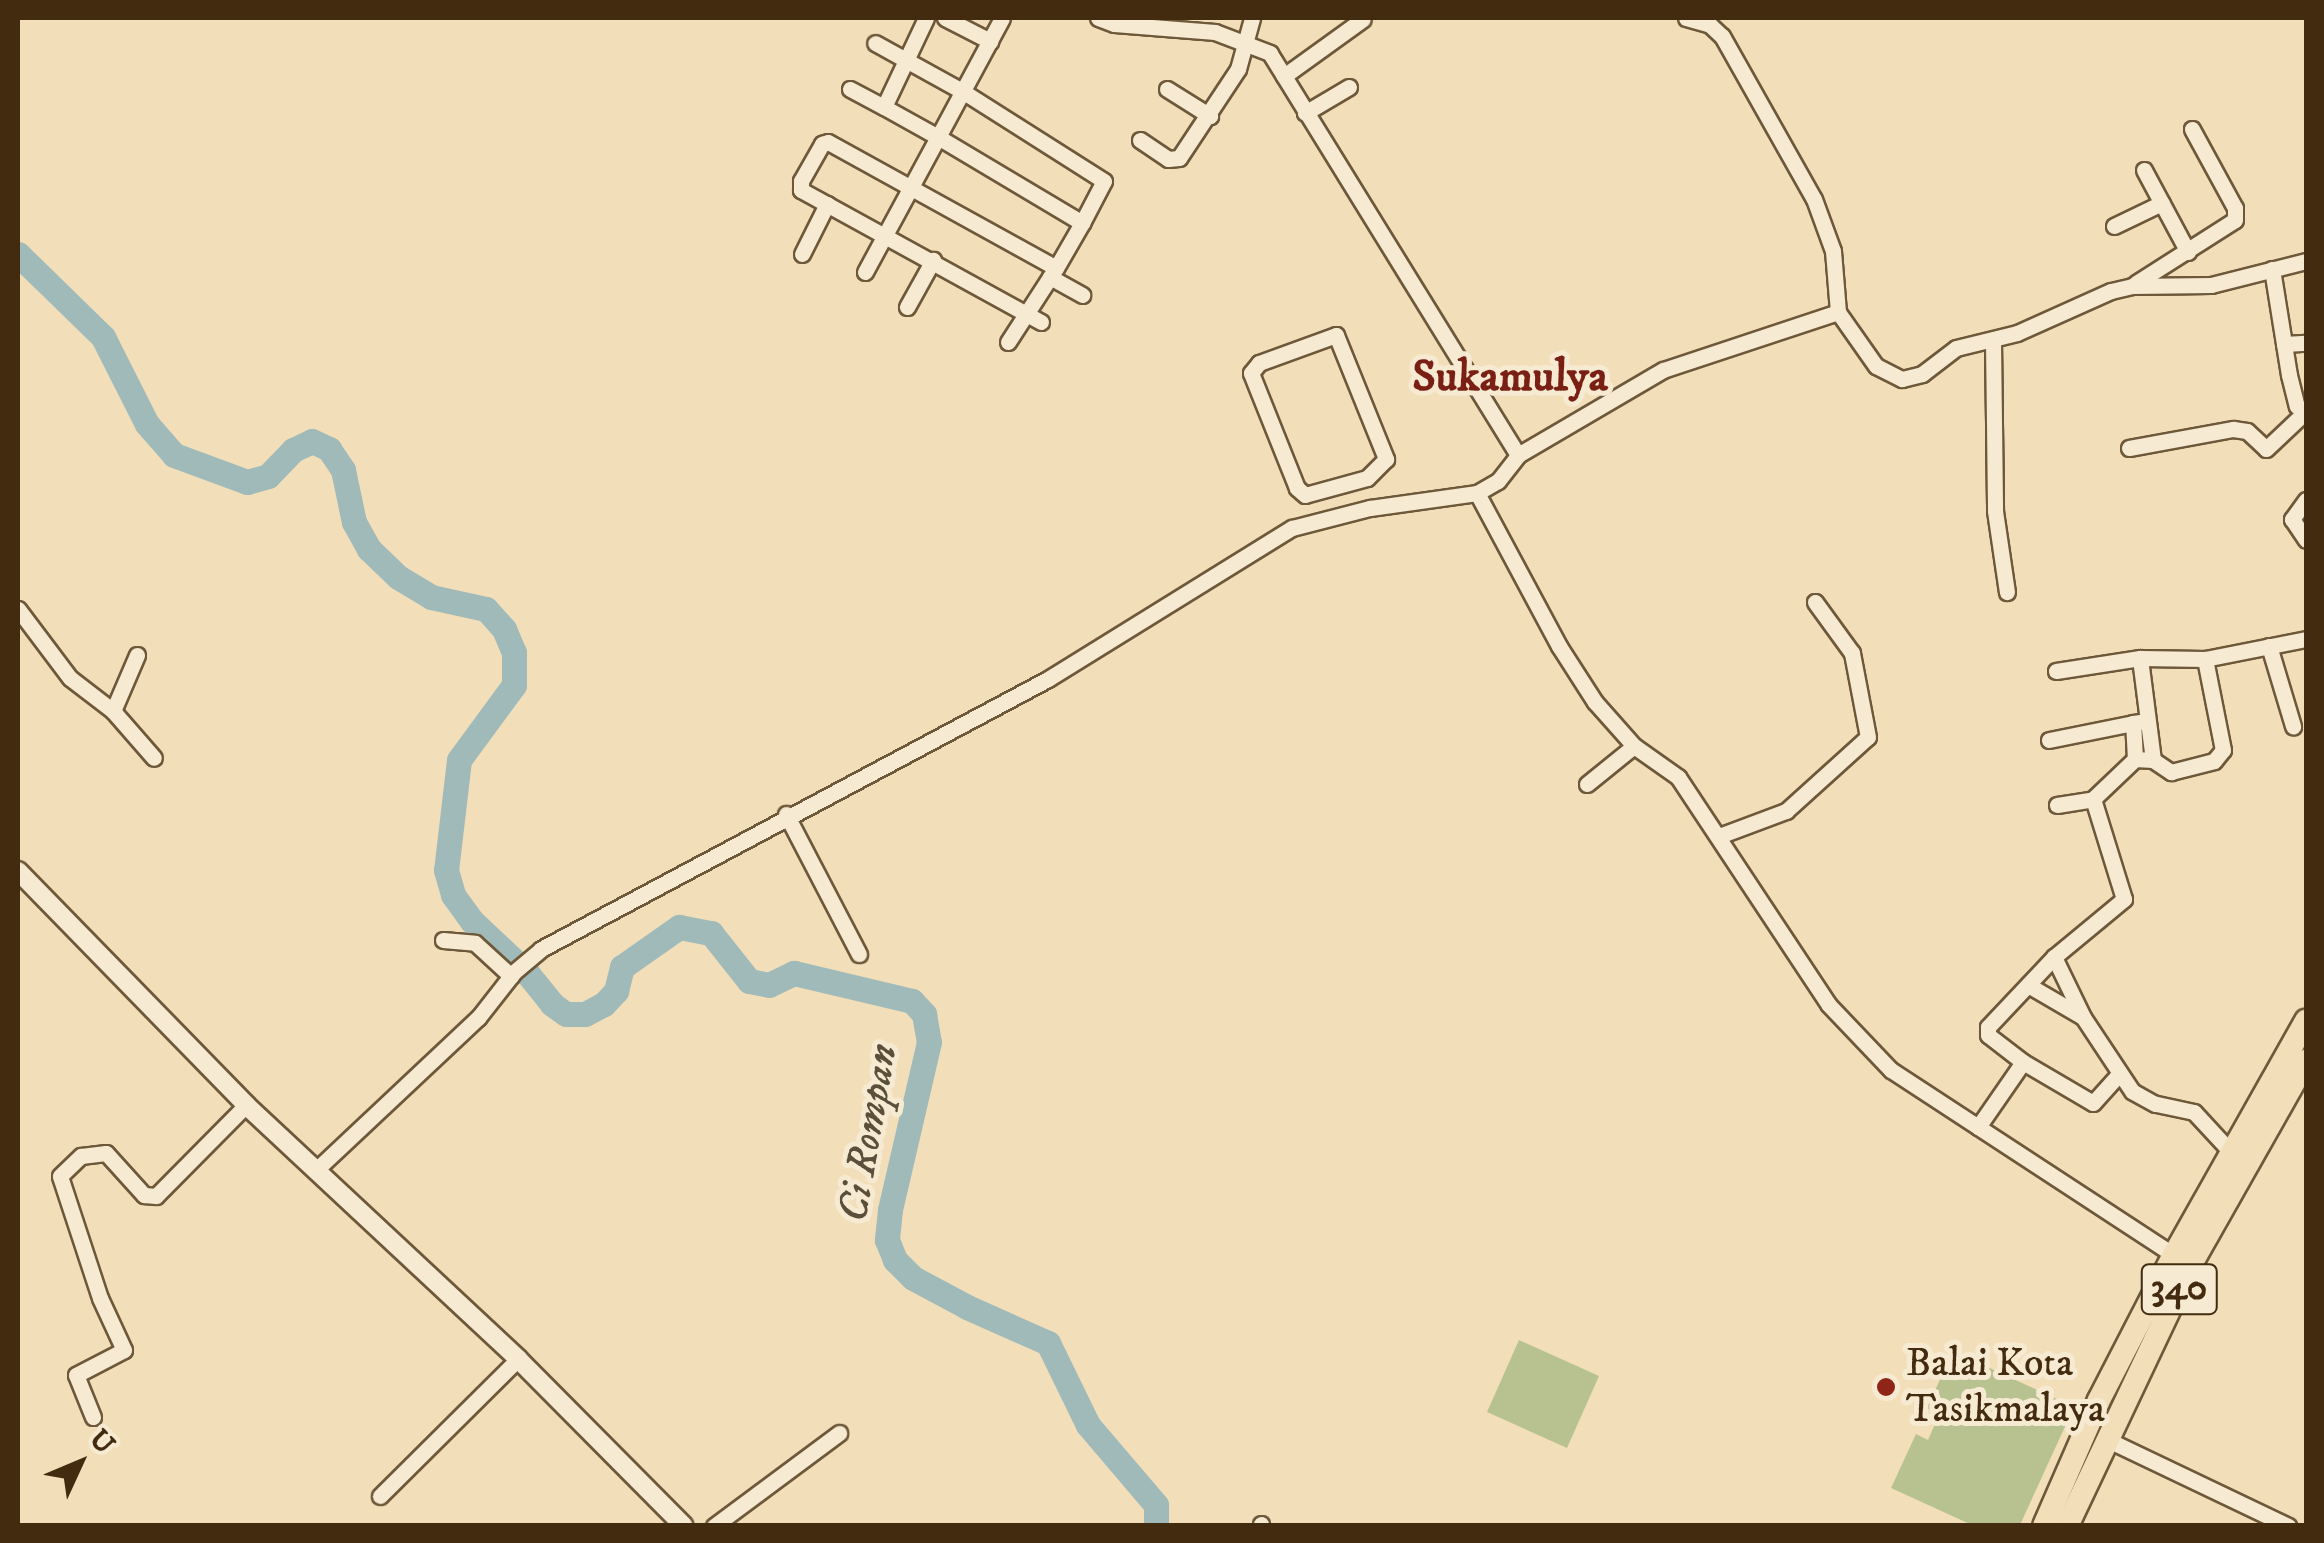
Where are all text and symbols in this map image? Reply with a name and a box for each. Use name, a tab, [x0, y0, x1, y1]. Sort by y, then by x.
district label: Sukamulya	[1412, 351, 1608, 405]
water label: Ci Rompan	[829, 1040, 909, 1226]
road number: 340	[2139, 1256, 2219, 1322]
place label: Balai Kota Tasikmalaya	[1906, 1340, 2105, 1434]
marker: Balai Kota Tasikmalaya	[1875, 1376, 1897, 1398]
north arrow	[30, 1413, 130, 1513]
text: U	[82, 1422, 122, 1462]

